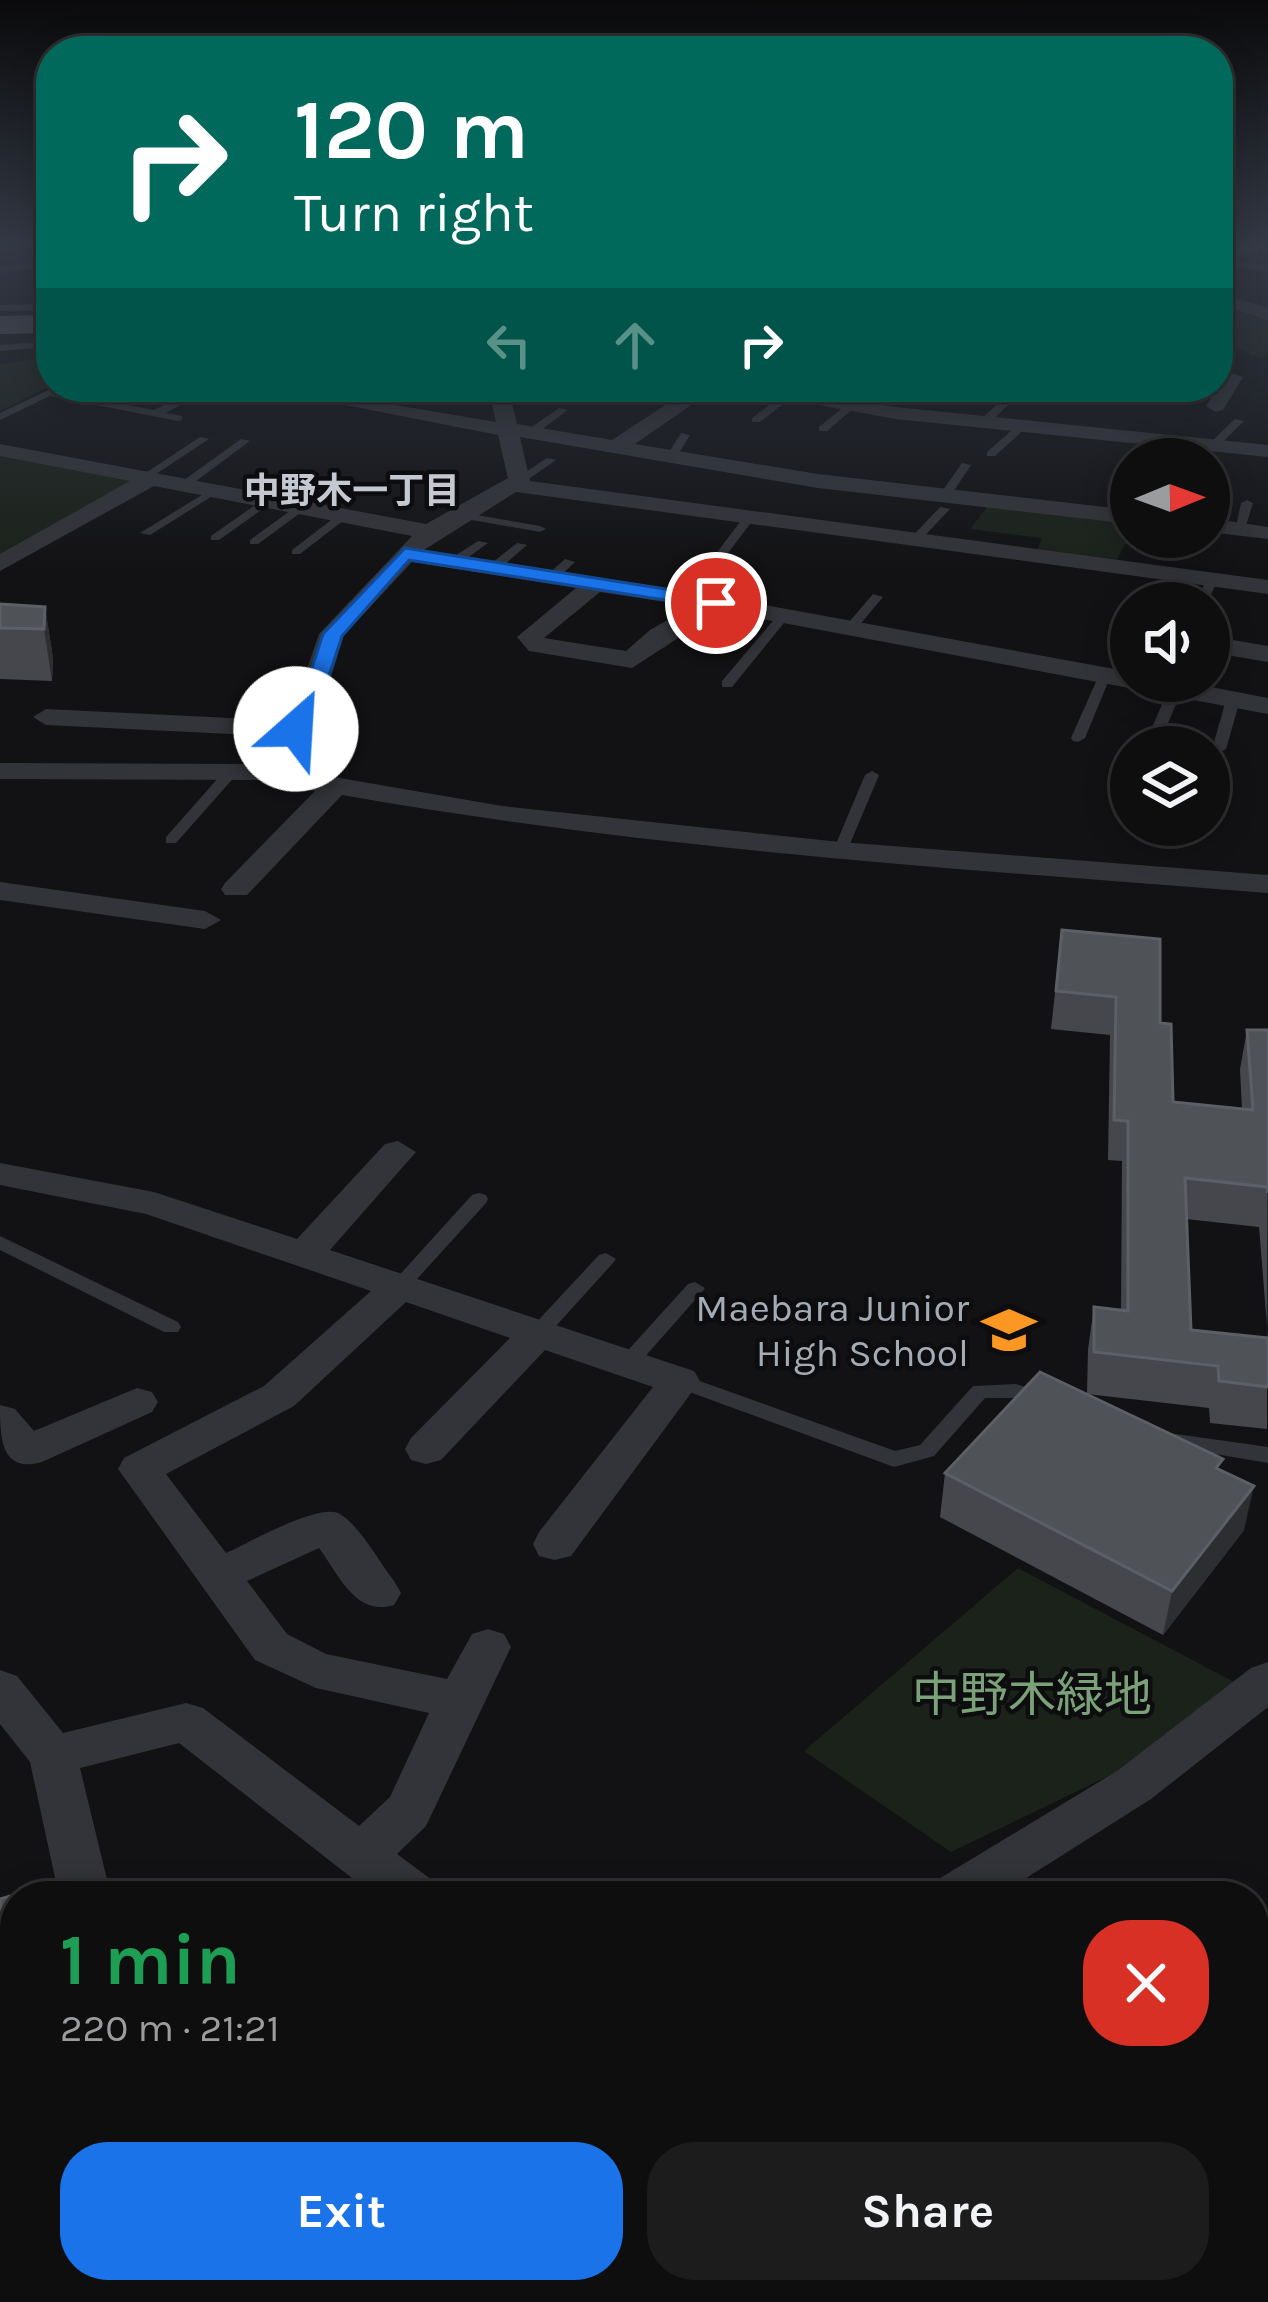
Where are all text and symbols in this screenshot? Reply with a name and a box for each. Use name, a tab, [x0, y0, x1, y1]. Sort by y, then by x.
text: 120 m	[294, 81, 529, 179]
icon: right	[96, 84, 252, 240]
text: Turn right	[294, 181, 534, 245]
icon: left	[476, 312, 542, 378]
icon: ahead	[602, 312, 668, 378]
icon: right	[728, 312, 794, 378]
north arrow	[1110, 438, 1230, 558]
map controls	[1110, 438, 1230, 846]
district label: 中野木一丁目	[244, 470, 460, 512]
pin	[665, 552, 767, 654]
icon: arrive	[683, 570, 749, 636]
button: sound	[1110, 582, 1230, 702]
position arrow	[233, 666, 359, 792]
button: layers	[1110, 726, 1230, 846]
place label: Maebara Junior High School	[695, 1285, 970, 1376]
school or university icon: Maebara Junior High School	[980, 1301, 1038, 1359]
park label: 中野木緑地	[912, 1667, 1152, 1723]
text: 1 min	[60, 1918, 241, 2002]
button: close	[1083, 1920, 1209, 2046]
text: 220 m · 21:21	[60, 2005, 280, 2051]
button: Exit	[60, 2142, 623, 2280]
button: Share	[647, 2142, 1209, 2280]

